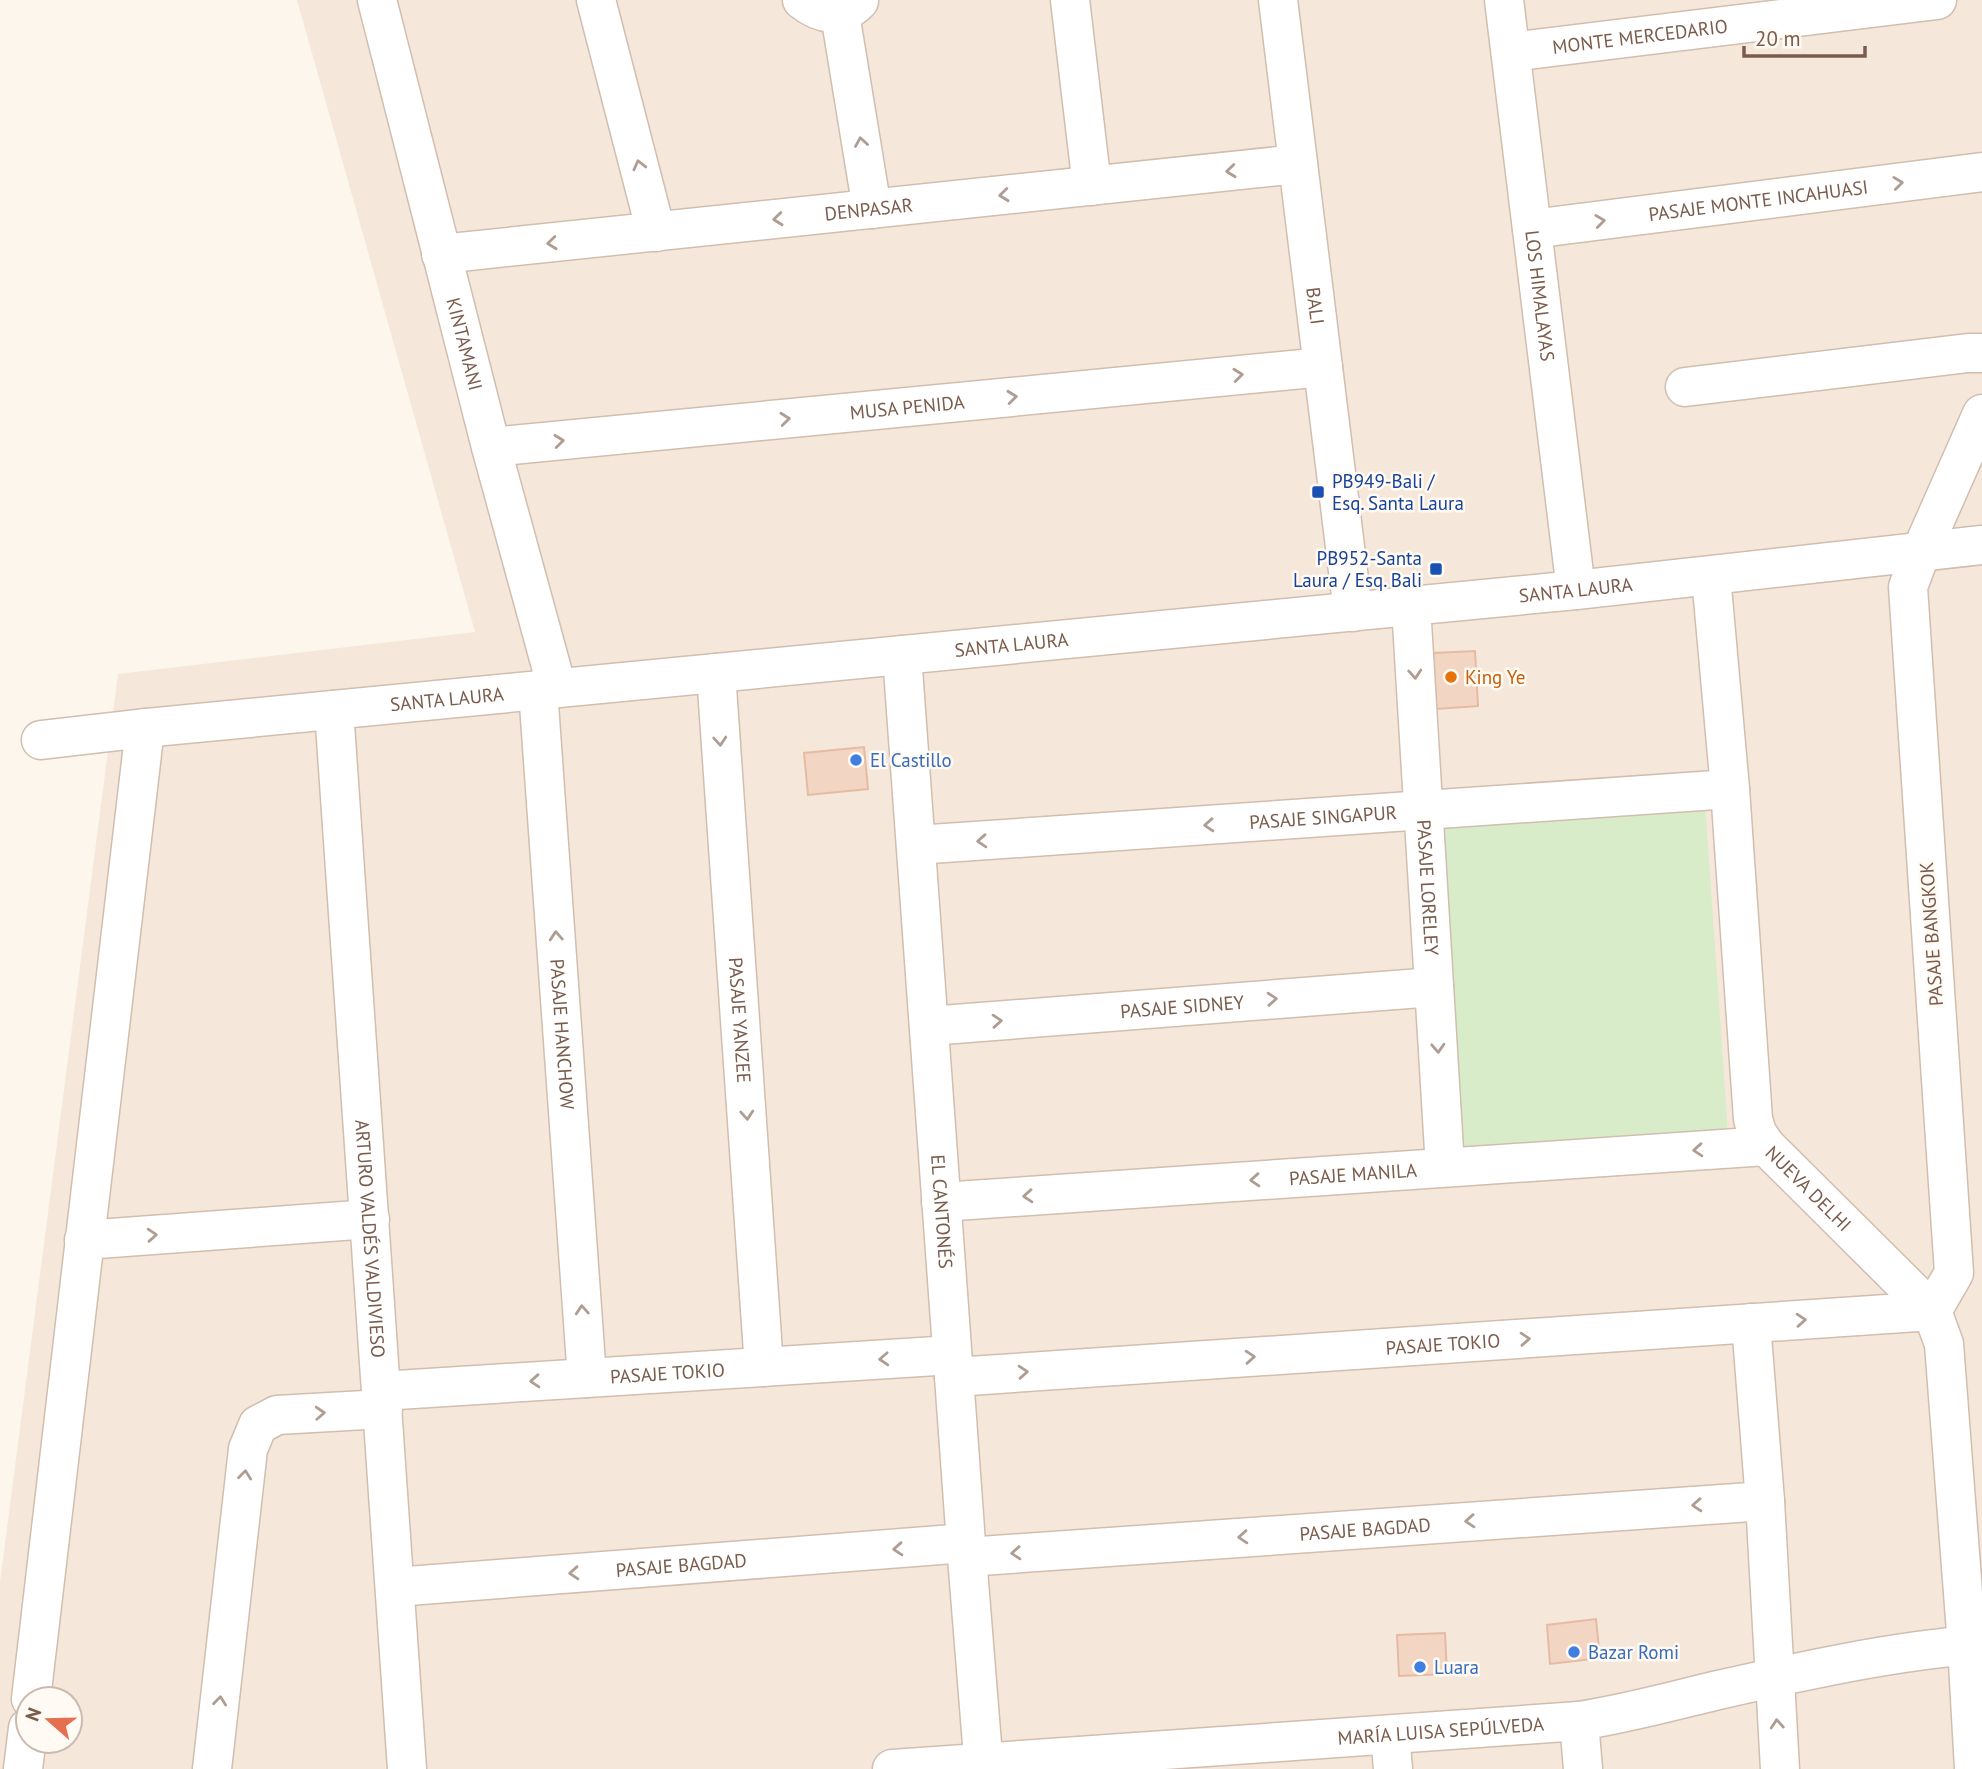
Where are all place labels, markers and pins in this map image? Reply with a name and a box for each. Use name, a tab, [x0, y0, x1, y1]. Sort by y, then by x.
place label: PB949-Bali / Esq. Santa Laura	[1332, 469, 1464, 515]
marker: PB949-Bali / Esq. Santa Laura	[1310, 484, 1326, 500]
place label: PB952-Santa Laura / Esq. Bali	[1293, 546, 1422, 592]
marker: PB952-Santa Laura / Esq. Bali	[1428, 561, 1444, 577]
place label: King Ye	[1465, 665, 1525, 689]
marker: King Ye	[1443, 669, 1459, 685]
place label: El Castillo	[870, 748, 952, 772]
marker: El Castillo	[848, 752, 864, 768]
place label: Bazar Romi	[1588, 1640, 1679, 1664]
marker: Bazar Romi	[1566, 1644, 1582, 1660]
place label: Luara	[1434, 1655, 1479, 1679]
marker: Luara	[1412, 1659, 1428, 1675]

